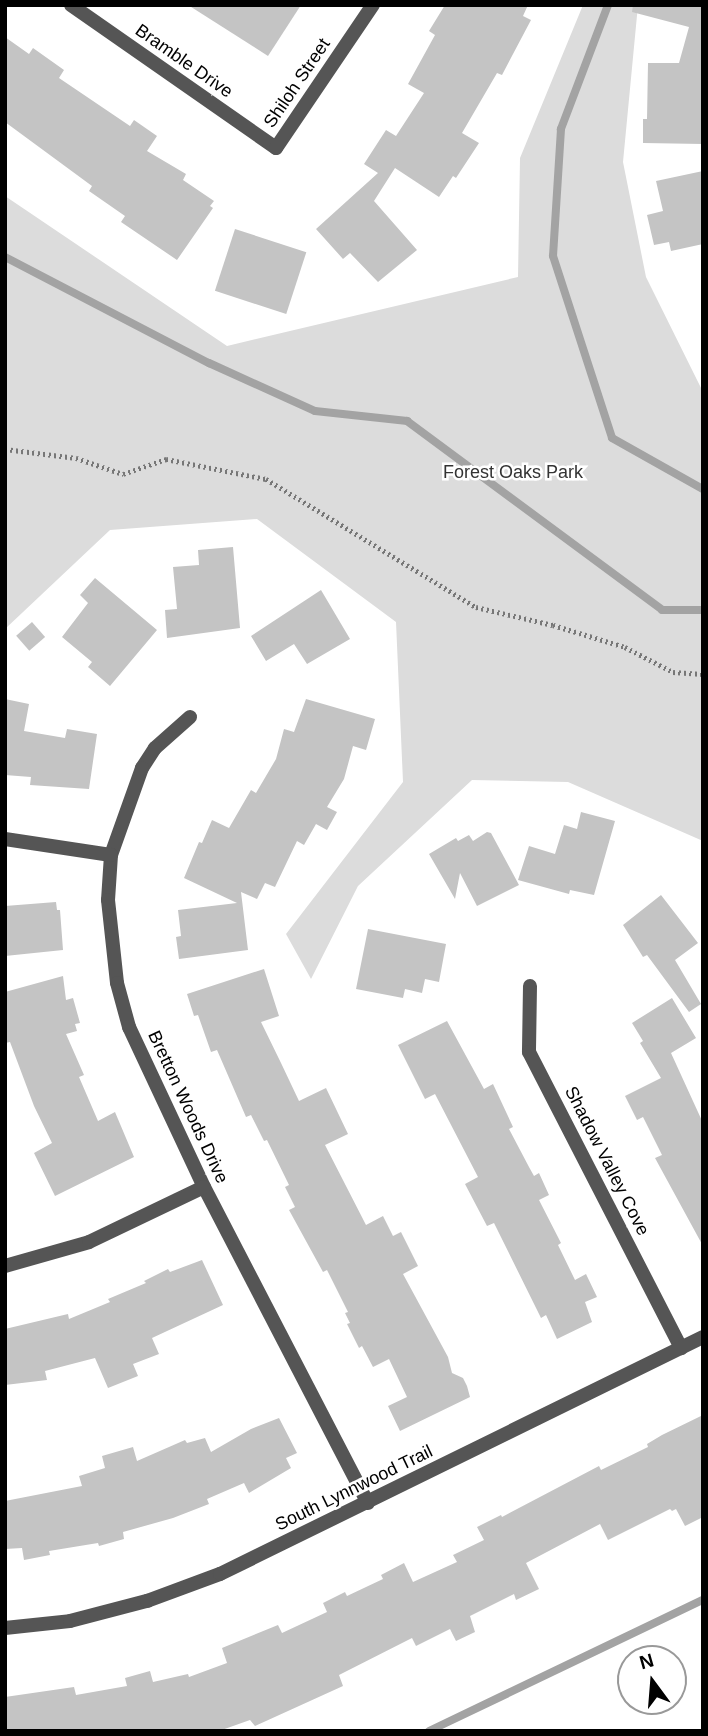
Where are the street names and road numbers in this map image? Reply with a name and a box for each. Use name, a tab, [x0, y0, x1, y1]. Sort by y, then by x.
street label: Bramble Drive	[131, 19, 237, 103]
street label: Shiloh Street	[259, 34, 335, 132]
street label: Bretton Woods Drive	[143, 1027, 233, 1187]
street label: Shadow Valley Cove	[560, 1083, 654, 1239]
street label: South Lynnwood Trail	[272, 1440, 436, 1536]

